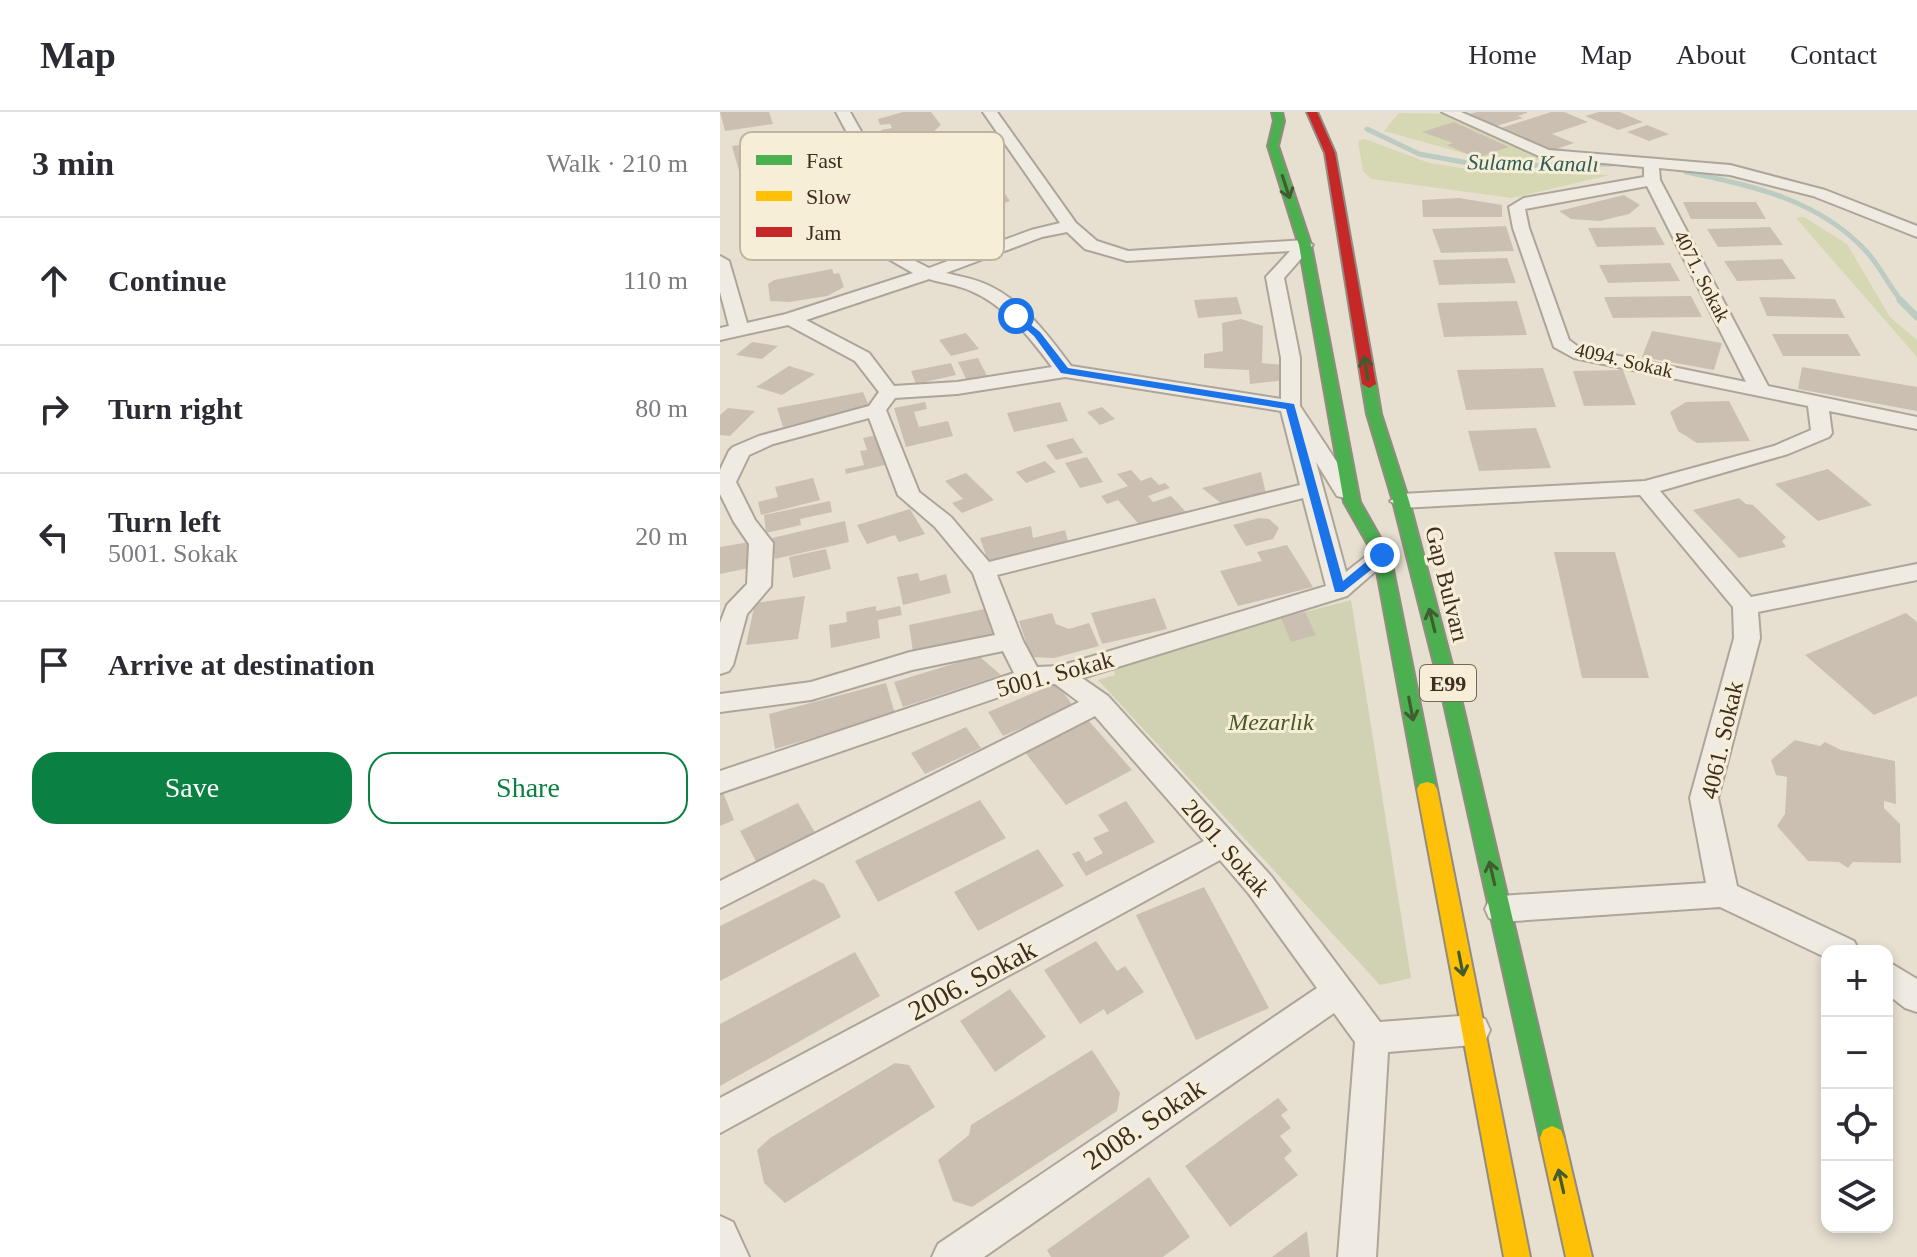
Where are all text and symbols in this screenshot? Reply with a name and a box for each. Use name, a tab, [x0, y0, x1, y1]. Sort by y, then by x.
text: Map	[40, 34, 116, 76]
text: Home	[1468, 39, 1537, 70]
text: Map	[1581, 39, 1632, 70]
text: About	[1676, 39, 1746, 70]
text: Contact	[1790, 39, 1877, 70]
legend	[740, 132, 1004, 260]
text: 3 min	[32, 145, 114, 182]
text: Fast	[806, 148, 843, 173]
text: Walk · 210 m	[546, 149, 688, 178]
water label: Sulama Kanalı	[1467, 149, 1599, 177]
one-way arrow	[1280, 174, 1295, 199]
text: Slow	[806, 184, 851, 209]
text: Jam	[806, 220, 841, 245]
street label: 4071. Sokak	[1669, 226, 1735, 326]
icon: ahead	[32, 259, 76, 303]
text: Continue	[108, 264, 226, 297]
text: 110 m	[623, 266, 688, 295]
route start	[998, 298, 1034, 334]
street label: 4094. Sokak	[1573, 338, 1675, 382]
one-way arrow	[1358, 356, 1373, 382]
icon: right	[32, 387, 76, 431]
text: Turn right	[108, 392, 243, 425]
text: 80 m	[635, 394, 688, 423]
text: Turn left	[108, 505, 221, 538]
icon: left	[32, 515, 76, 559]
text: 20 m	[635, 522, 688, 551]
street label: Gap Bulvarı	[1420, 524, 1474, 645]
route end	[1364, 537, 1400, 573]
text: 5001. Sokak	[108, 539, 238, 568]
one-way arrow	[1423, 607, 1438, 633]
icon: arrive	[32, 643, 76, 687]
street label: 5001. Sokak	[994, 646, 1116, 702]
text: Arrive at destination	[108, 648, 375, 681]
road number: E99	[1420, 665, 1476, 701]
street label: 4061. Sokak	[1696, 679, 1748, 801]
one-way arrow	[1405, 696, 1420, 721]
park label: Mezarlık	[1227, 709, 1314, 735]
button: Save	[32, 752, 352, 824]
button: Share	[368, 752, 688, 824]
street label: 2001. Sokak	[1177, 794, 1275, 902]
one-way arrow	[1483, 860, 1498, 886]
street label: 2006. Sokak	[903, 933, 1041, 1027]
map controls	[1821, 945, 1893, 1233]
button: +	[1821, 945, 1893, 1017]
one-way arrow	[1454, 951, 1469, 977]
button: −	[1821, 1017, 1893, 1089]
street label: 2008. Sokak	[1077, 1072, 1211, 1176]
button: locate	[1821, 1089, 1893, 1161]
button: layers	[1821, 1161, 1893, 1233]
one-way arrow	[1553, 1169, 1568, 1194]

